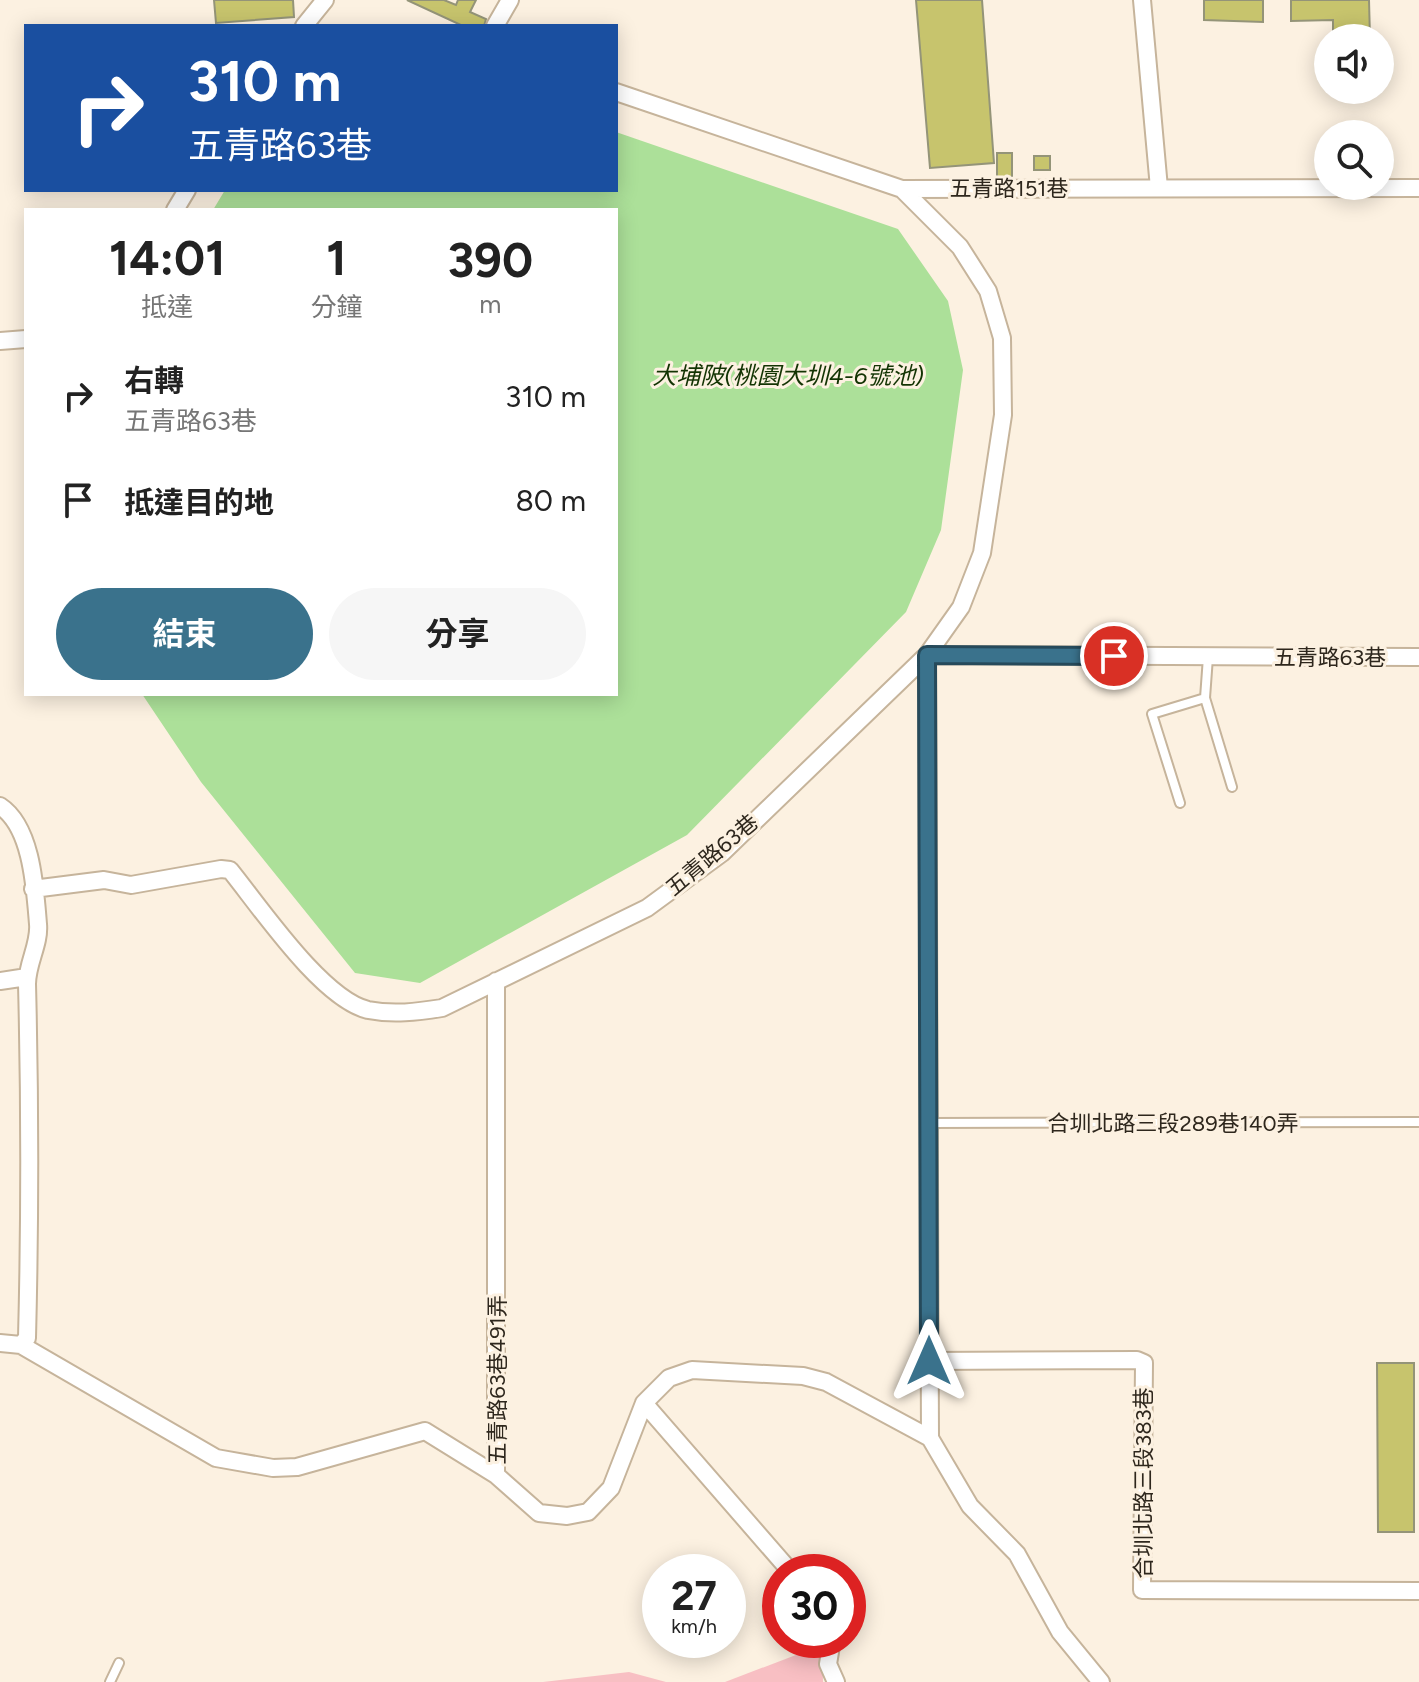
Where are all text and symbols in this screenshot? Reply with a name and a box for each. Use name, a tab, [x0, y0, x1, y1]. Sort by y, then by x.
map controls	[1314, 24, 1394, 200]
button: sound	[1314, 24, 1394, 104]
text: 310 m	[188, 48, 341, 115]
icon: right	[56, 56, 160, 160]
button: search	[1314, 120, 1394, 200]
text: 五青路63巷	[188, 124, 372, 167]
street label: 五青路151巷	[950, 175, 1068, 202]
text: 14:01	[109, 229, 225, 287]
text: 1	[326, 229, 347, 287]
text: 390	[447, 231, 533, 289]
text: m	[479, 288, 501, 320]
text: 抵達	[141, 291, 193, 323]
text: 分鐘	[310, 291, 362, 323]
water label: 大埔陂(桃園大圳4-6號池)	[652, 361, 924, 390]
text: 右轉	[124, 362, 184, 399]
icon: right	[56, 374, 100, 418]
text: 310 m	[505, 378, 586, 415]
text: 五青路63巷	[124, 405, 257, 437]
icon: arrive	[56, 478, 100, 522]
text: 80 m	[515, 482, 586, 519]
text: 抵達目的地	[124, 484, 274, 521]
button: 結束	[56, 588, 313, 680]
button: 分享	[329, 588, 586, 680]
pin	[1080, 622, 1148, 690]
icon: arrive	[1092, 634, 1136, 678]
street label: 五青路63巷	[1274, 644, 1386, 671]
street label: 五青路63巷	[660, 809, 764, 901]
street label: 合圳北路三段289巷140弄	[1047, 1110, 1299, 1137]
street label: 五青路63巷491弄	[484, 1295, 511, 1465]
position arrow	[887, 1319, 971, 1403]
street label: 合圳北路三段383巷	[1130, 1387, 1157, 1579]
speed limit sign: 30	[762, 1554, 866, 1658]
text: 27	[671, 1572, 717, 1620]
text: km/h	[671, 1614, 717, 1638]

